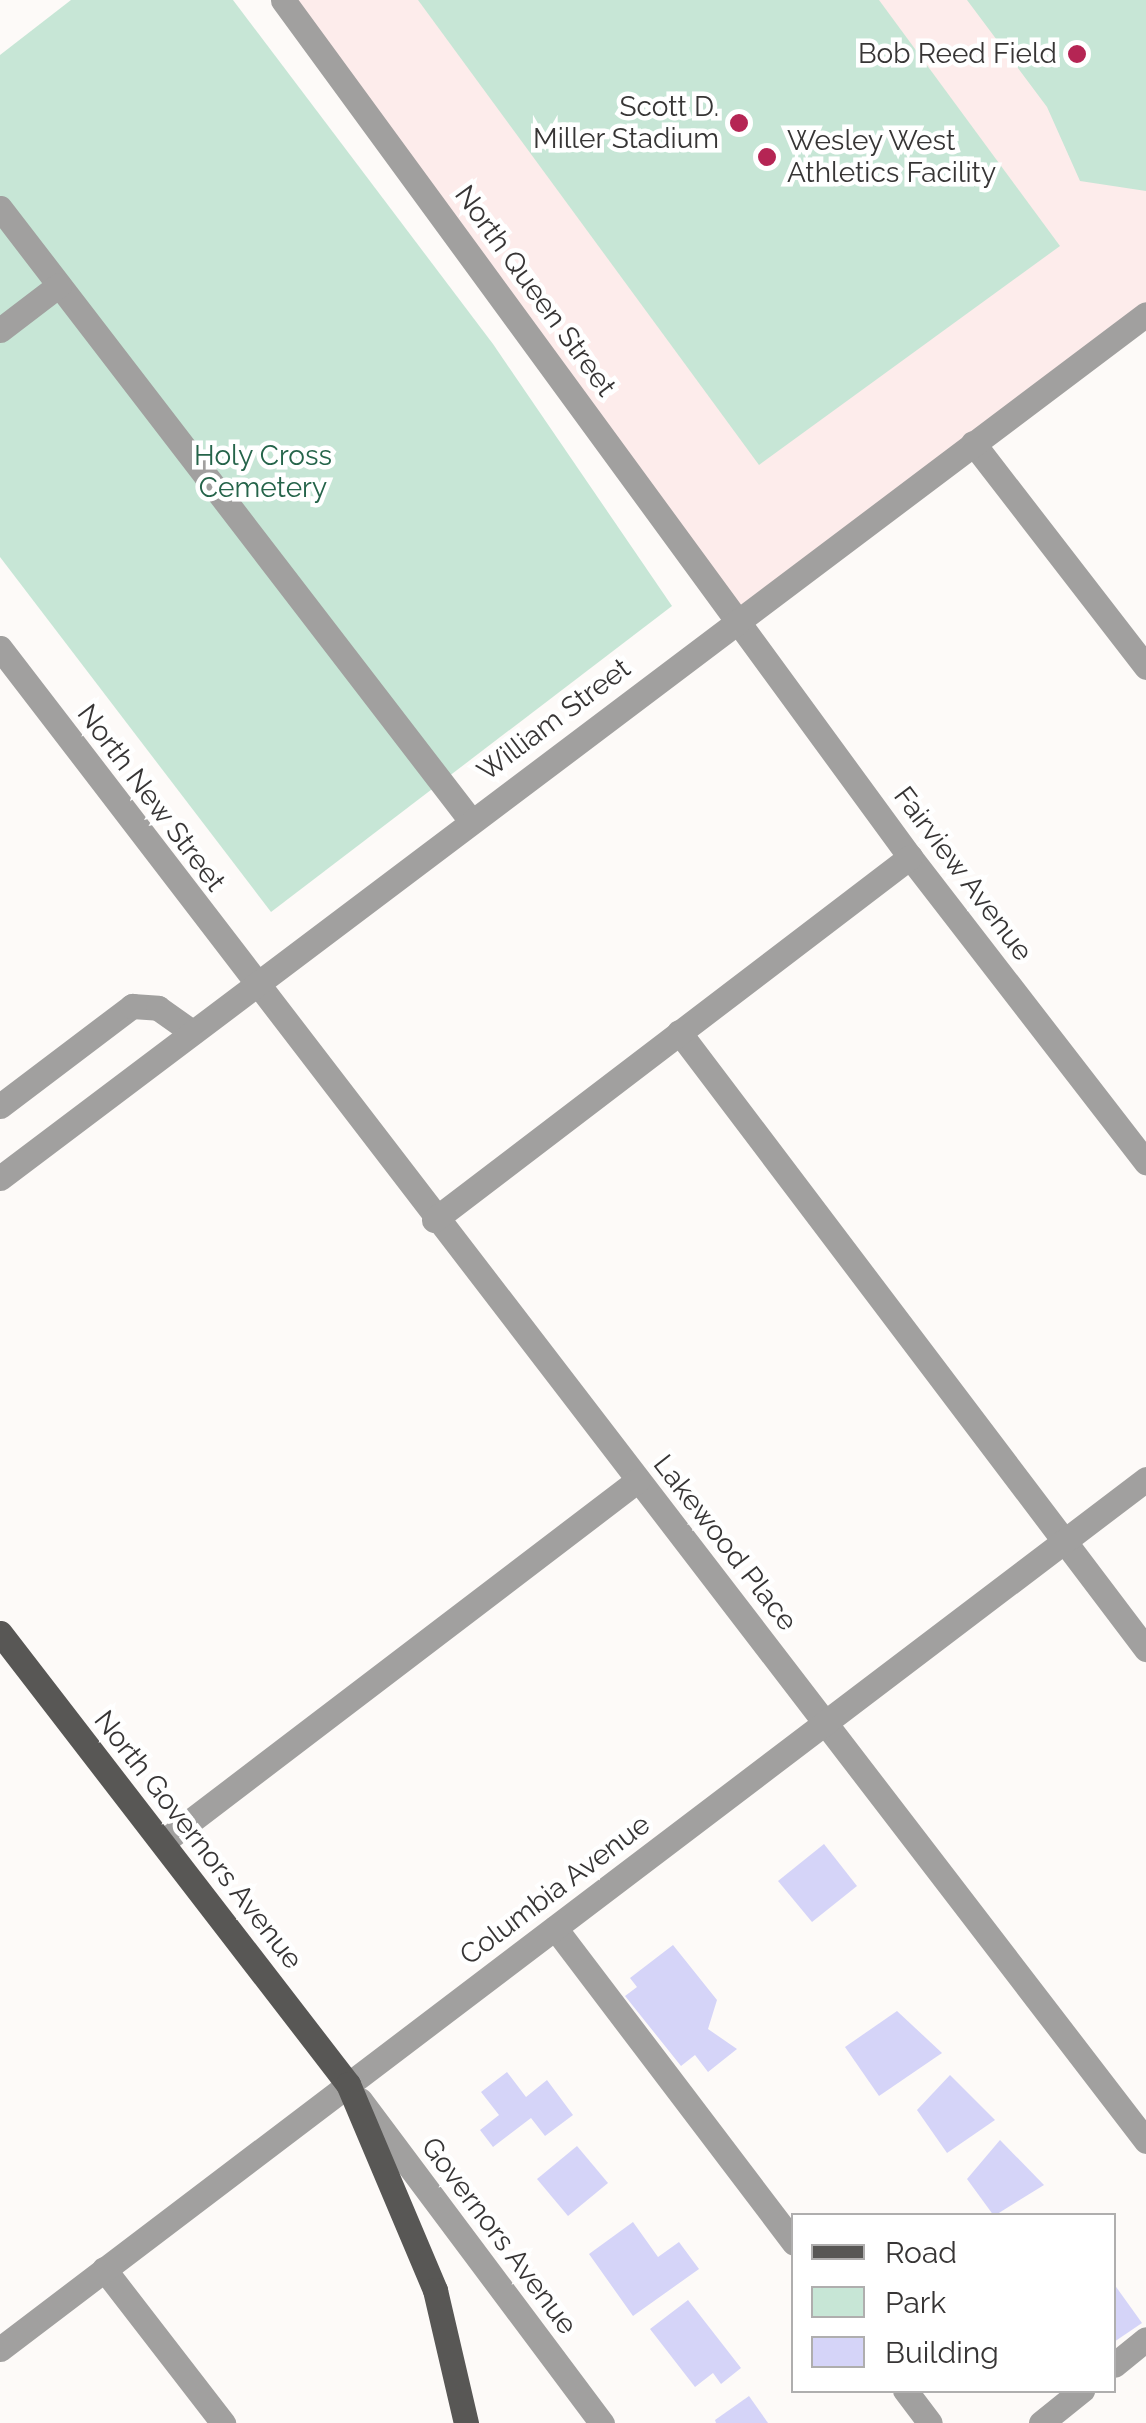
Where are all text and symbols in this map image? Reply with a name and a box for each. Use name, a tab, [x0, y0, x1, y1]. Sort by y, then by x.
place label: Bob Reed Field	[858, 37, 1057, 71]
marker: Bob Reed Field	[1066, 43, 1088, 65]
place label: Scott D. Miller Stadium	[532, 90, 719, 156]
marker: Scott D. Miller Stadium	[728, 112, 750, 134]
place label: Wesley West Athletics Facility	[787, 124, 996, 190]
marker: Wesley West Athletics Facility	[756, 146, 778, 168]
street label: North Queen Street	[447, 179, 623, 403]
park label: Holy Cross Cemetery	[194, 439, 332, 505]
street label: William Street	[471, 652, 637, 788]
street label: North New Street	[70, 698, 232, 898]
street label: Fairview Avenue	[886, 780, 1040, 968]
street label: Lakewood Place	[646, 1448, 804, 1638]
street label: North Governors Avenue	[86, 1704, 310, 1976]
street label: Columbia Avenue	[453, 1807, 657, 1973]
street label: Governors Avenue	[414, 2131, 584, 2341]
legend	[791, 2213, 1116, 2393]
text: Road	[885, 2235, 957, 2270]
text: Park	[885, 2285, 946, 2320]
text: Building	[885, 2335, 999, 2370]

